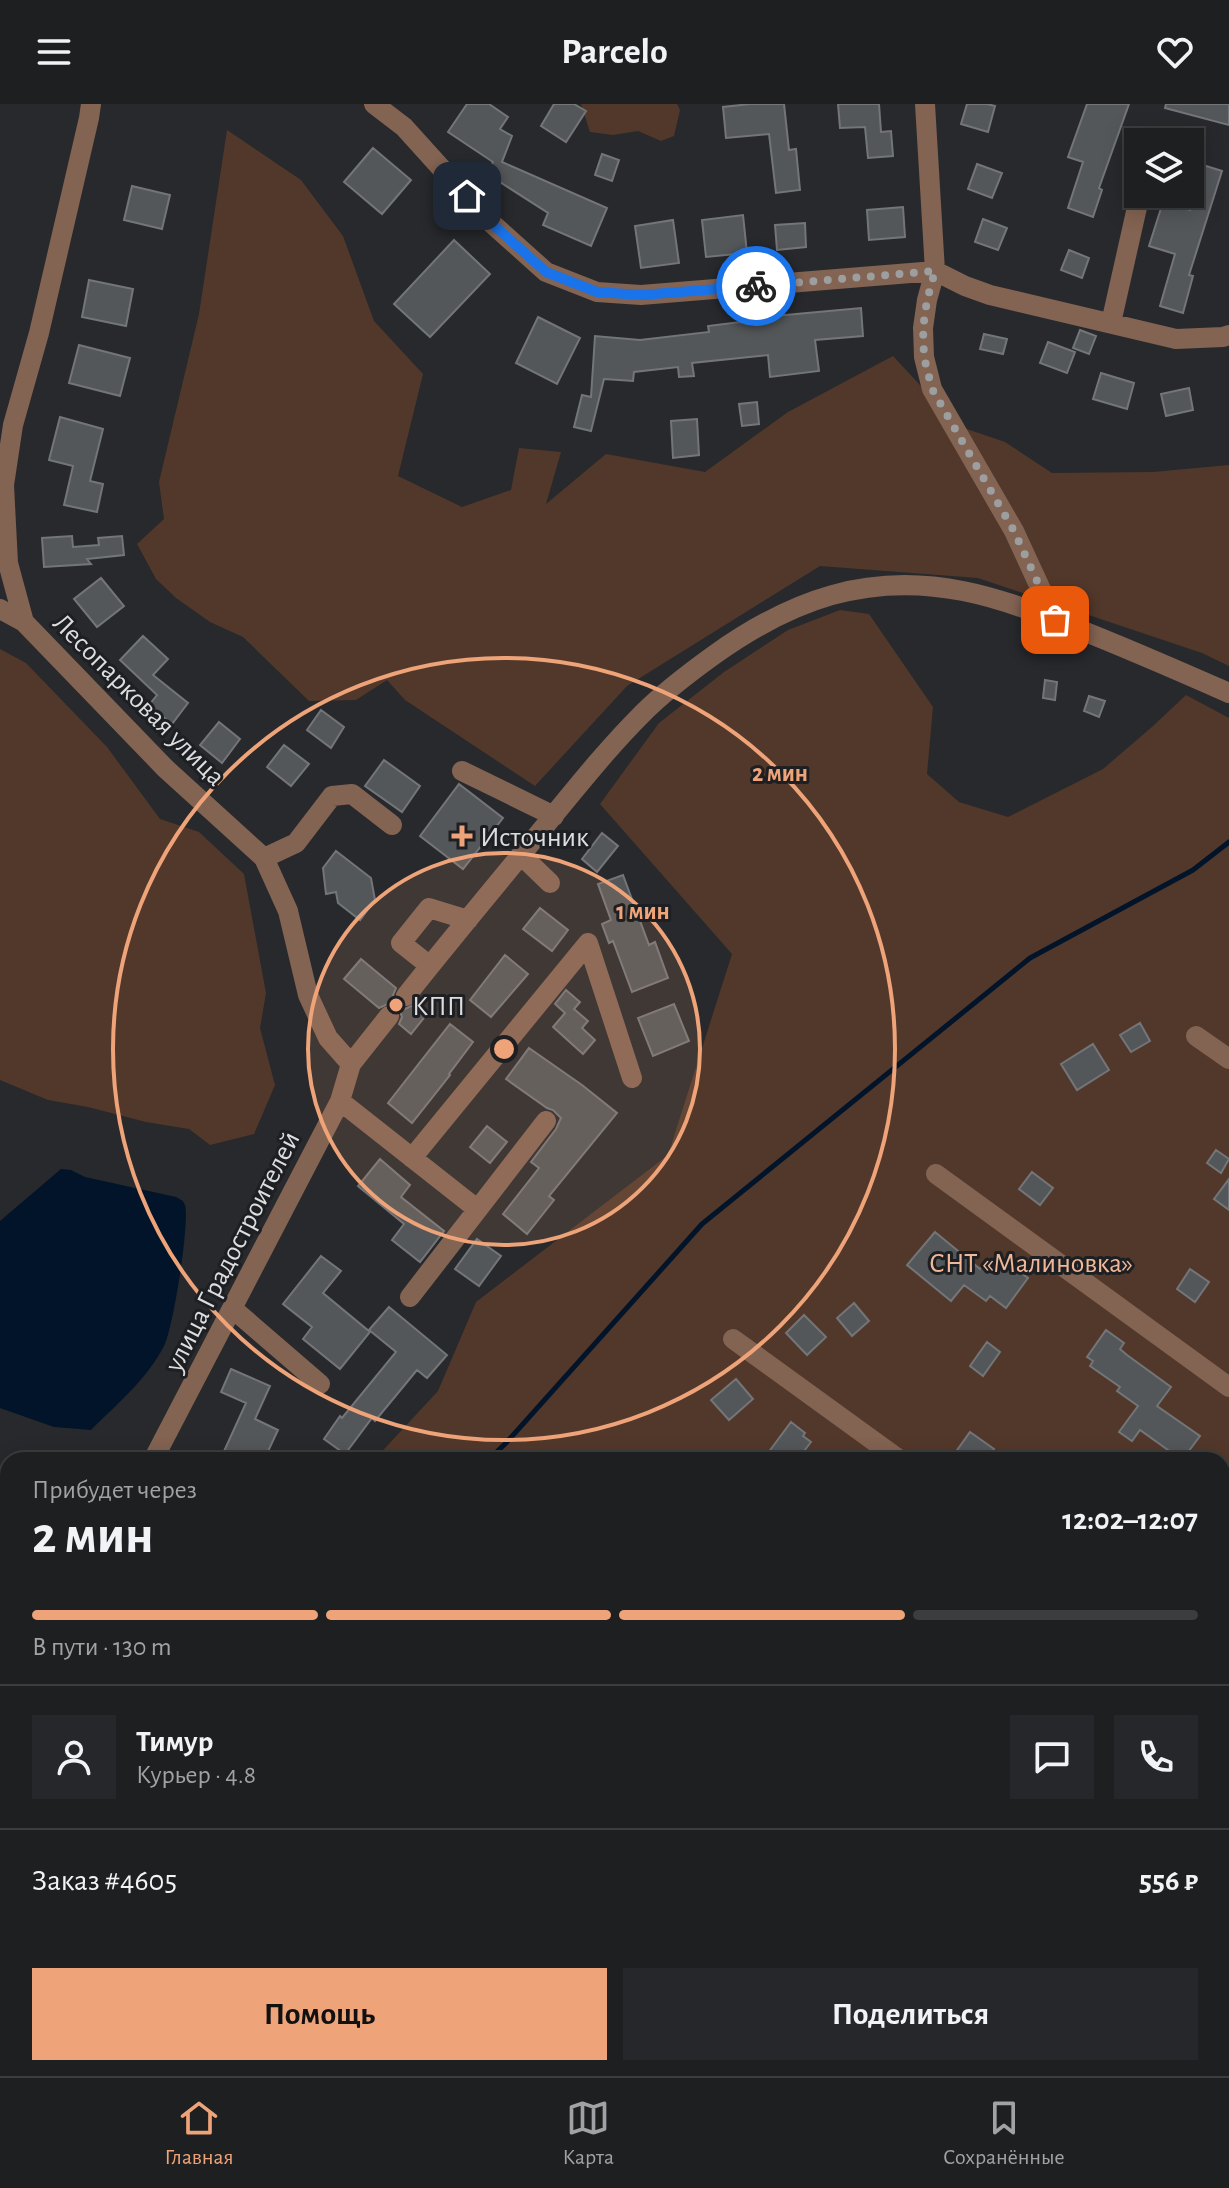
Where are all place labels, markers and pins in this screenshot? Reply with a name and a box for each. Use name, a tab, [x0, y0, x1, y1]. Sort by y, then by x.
pin	[433, 162, 501, 230]
pin	[1021, 586, 1089, 654]
place label: Источник	[480, 824, 589, 852]
marker: Источник	[451, 825, 473, 847]
place label: КПП	[412, 993, 465, 1021]
marker: КПП	[387, 996, 405, 1014]
centre of rings	[490, 1035, 518, 1063]

